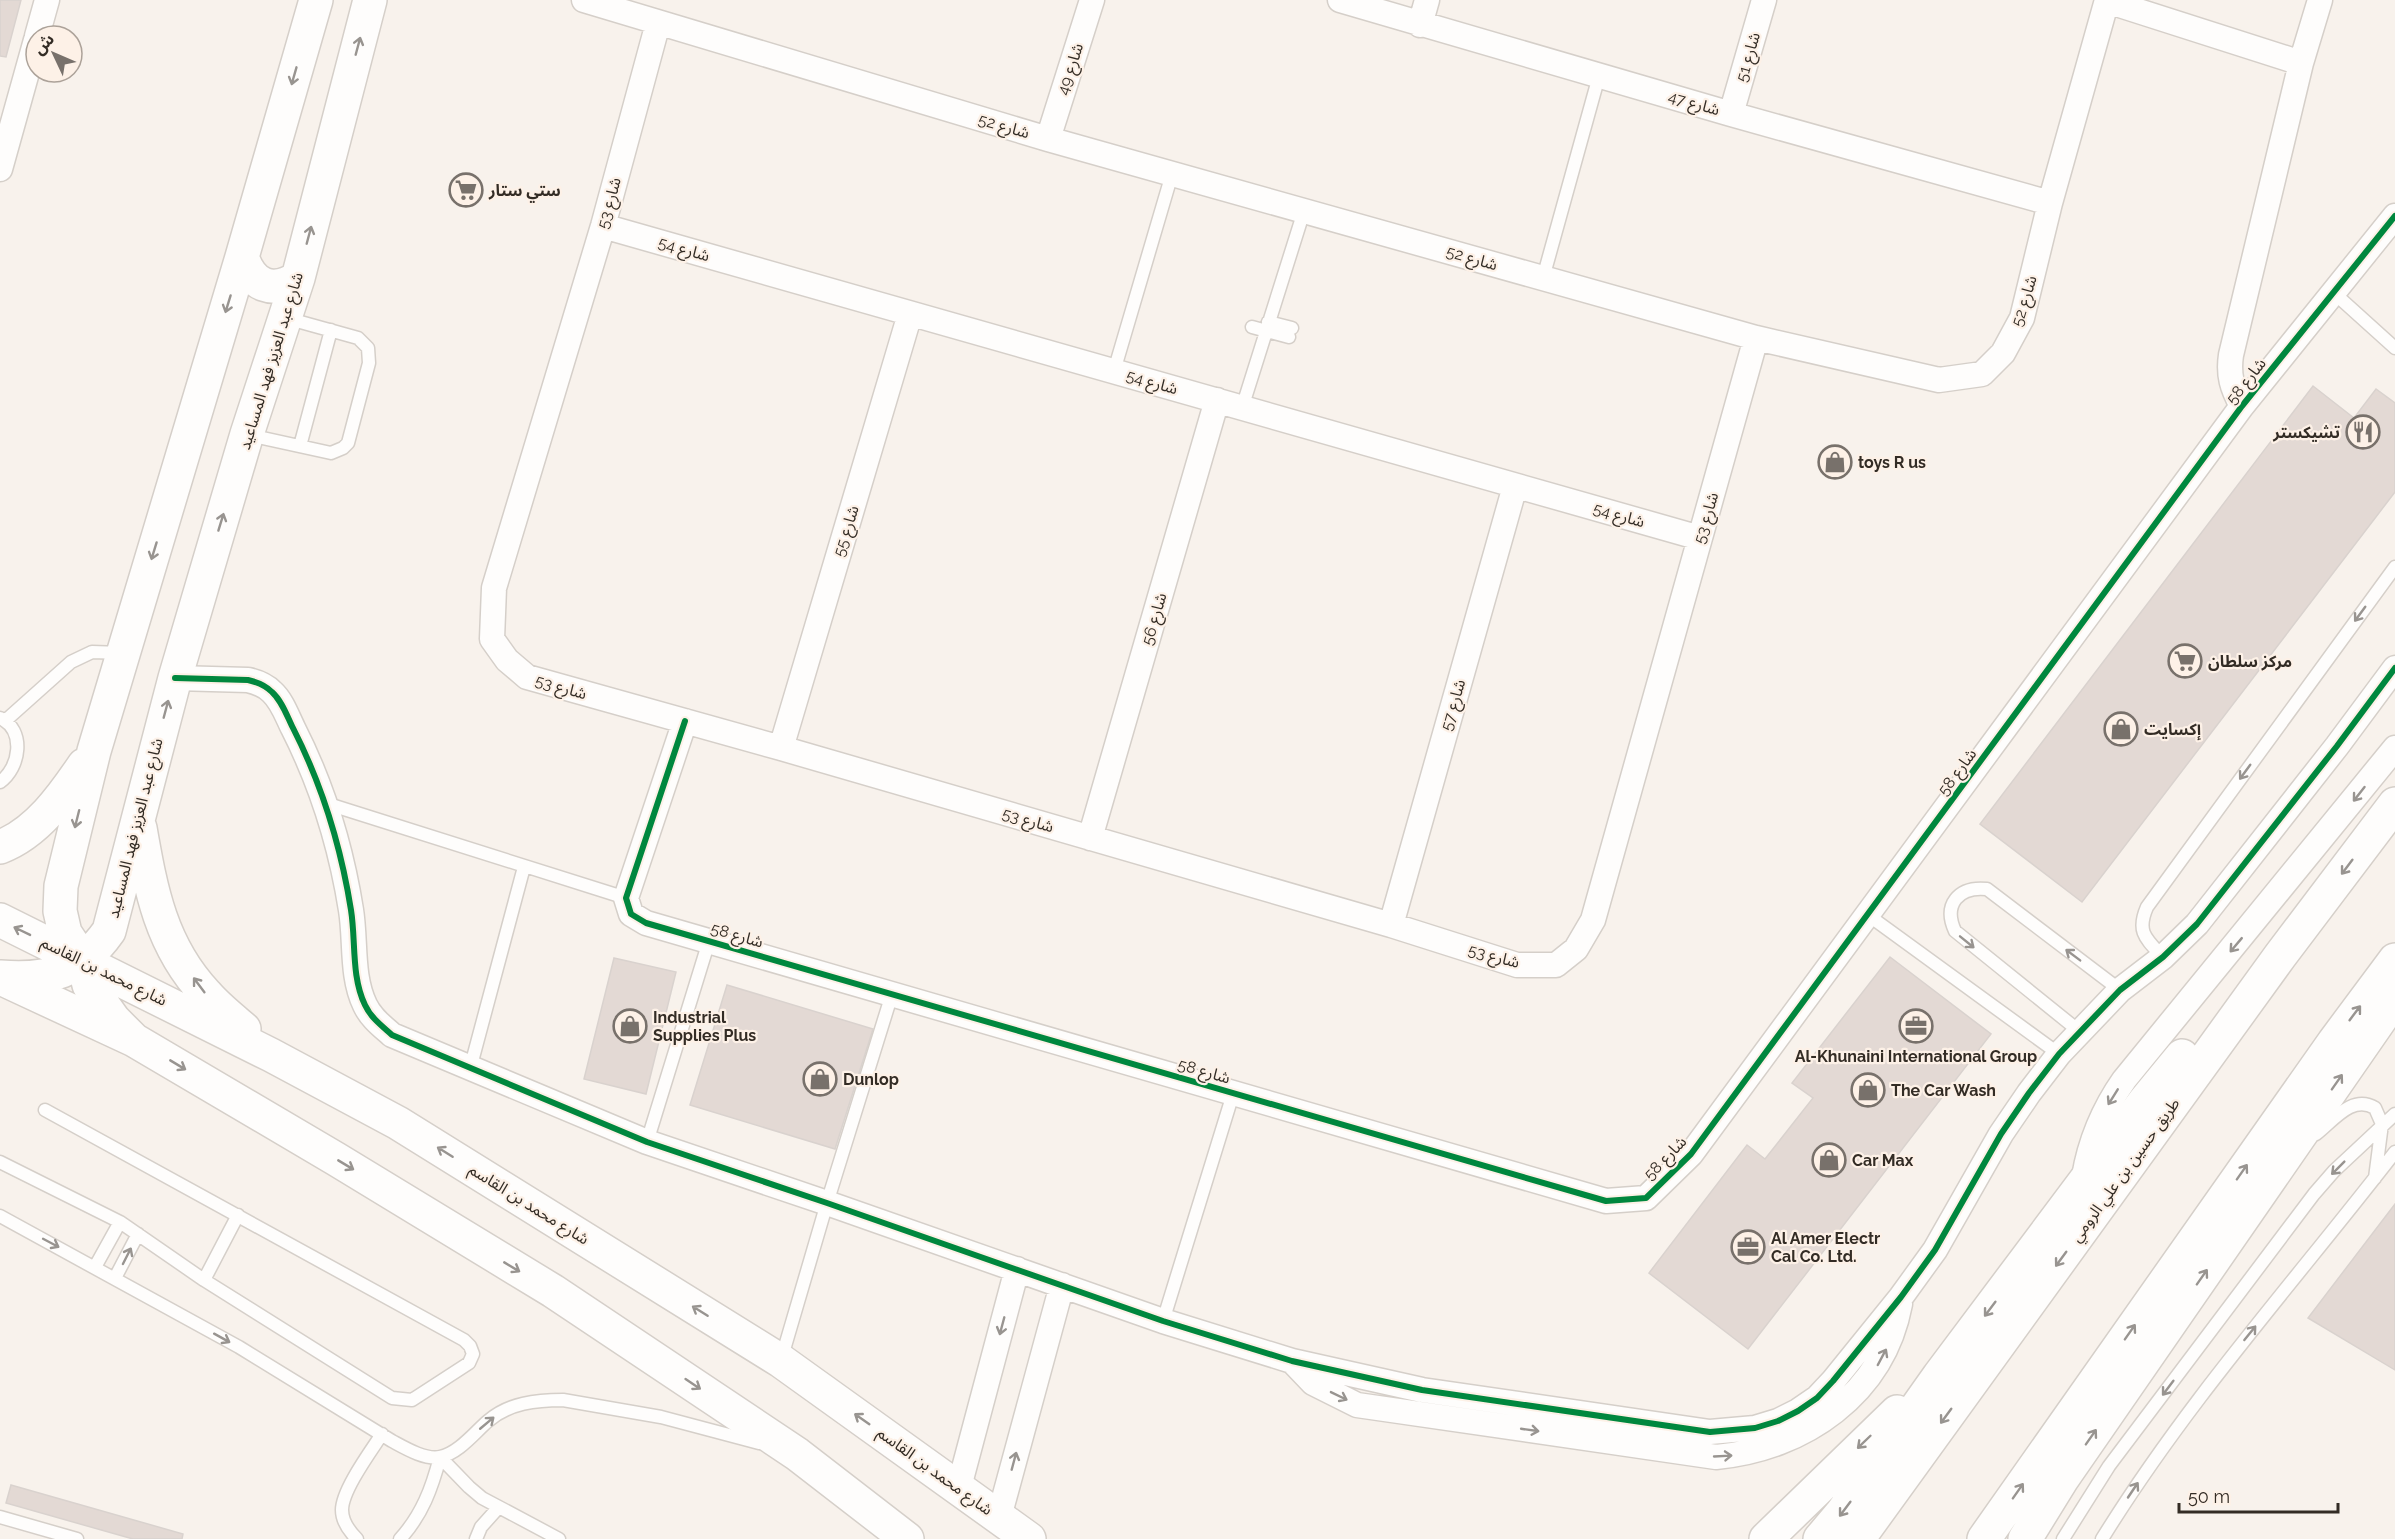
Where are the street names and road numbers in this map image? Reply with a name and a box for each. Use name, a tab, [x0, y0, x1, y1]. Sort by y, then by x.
street label: شارع 51	[1732, 30, 1767, 85]
street label: شارع 49	[1053, 41, 1090, 98]
street label: شارع 47	[1665, 87, 1722, 122]
street label: شارع 52	[975, 110, 1032, 145]
street label: شارع 53	[593, 175, 628, 232]
street label: شارع 54	[655, 233, 712, 268]
street label: شارع 52	[1443, 242, 1500, 277]
street label: شارع عبد العزيز فهد المساعيد	[235, 270, 310, 453]
street label: شارع 52	[2007, 273, 2044, 330]
street label: شارع 58	[2222, 354, 2272, 410]
street label: شارع 54	[1123, 366, 1180, 401]
street label: شارع 53	[1690, 490, 1725, 547]
street label: شارع 54	[1590, 499, 1647, 534]
street label: شارع 55	[829, 503, 866, 560]
street label: شارع 56	[1137, 591, 1173, 648]
street label: شارع 53	[532, 671, 589, 706]
street label: شارع 57	[1437, 677, 1472, 734]
street label: شارع عبد العزيز فهد المساعيد	[103, 736, 169, 921]
street label: شارع 58	[1934, 745, 1983, 801]
street label: شارع 53	[999, 804, 1056, 839]
street label: شارع 58	[708, 918, 765, 954]
street label: شارع محمد بن القاسم	[37, 932, 170, 1012]
street label: شارع 53	[1465, 940, 1522, 975]
street label: شارع 58	[1175, 1054, 1232, 1090]
street label: طريق حسين بن علي الرومي	[2066, 1094, 2186, 1247]
street label: شارع 58	[1640, 1132, 1693, 1186]
street label: شارع محمد بن القاسم	[464, 1159, 592, 1251]
street label: شارع محمد بن القاسم	[872, 1423, 996, 1522]

